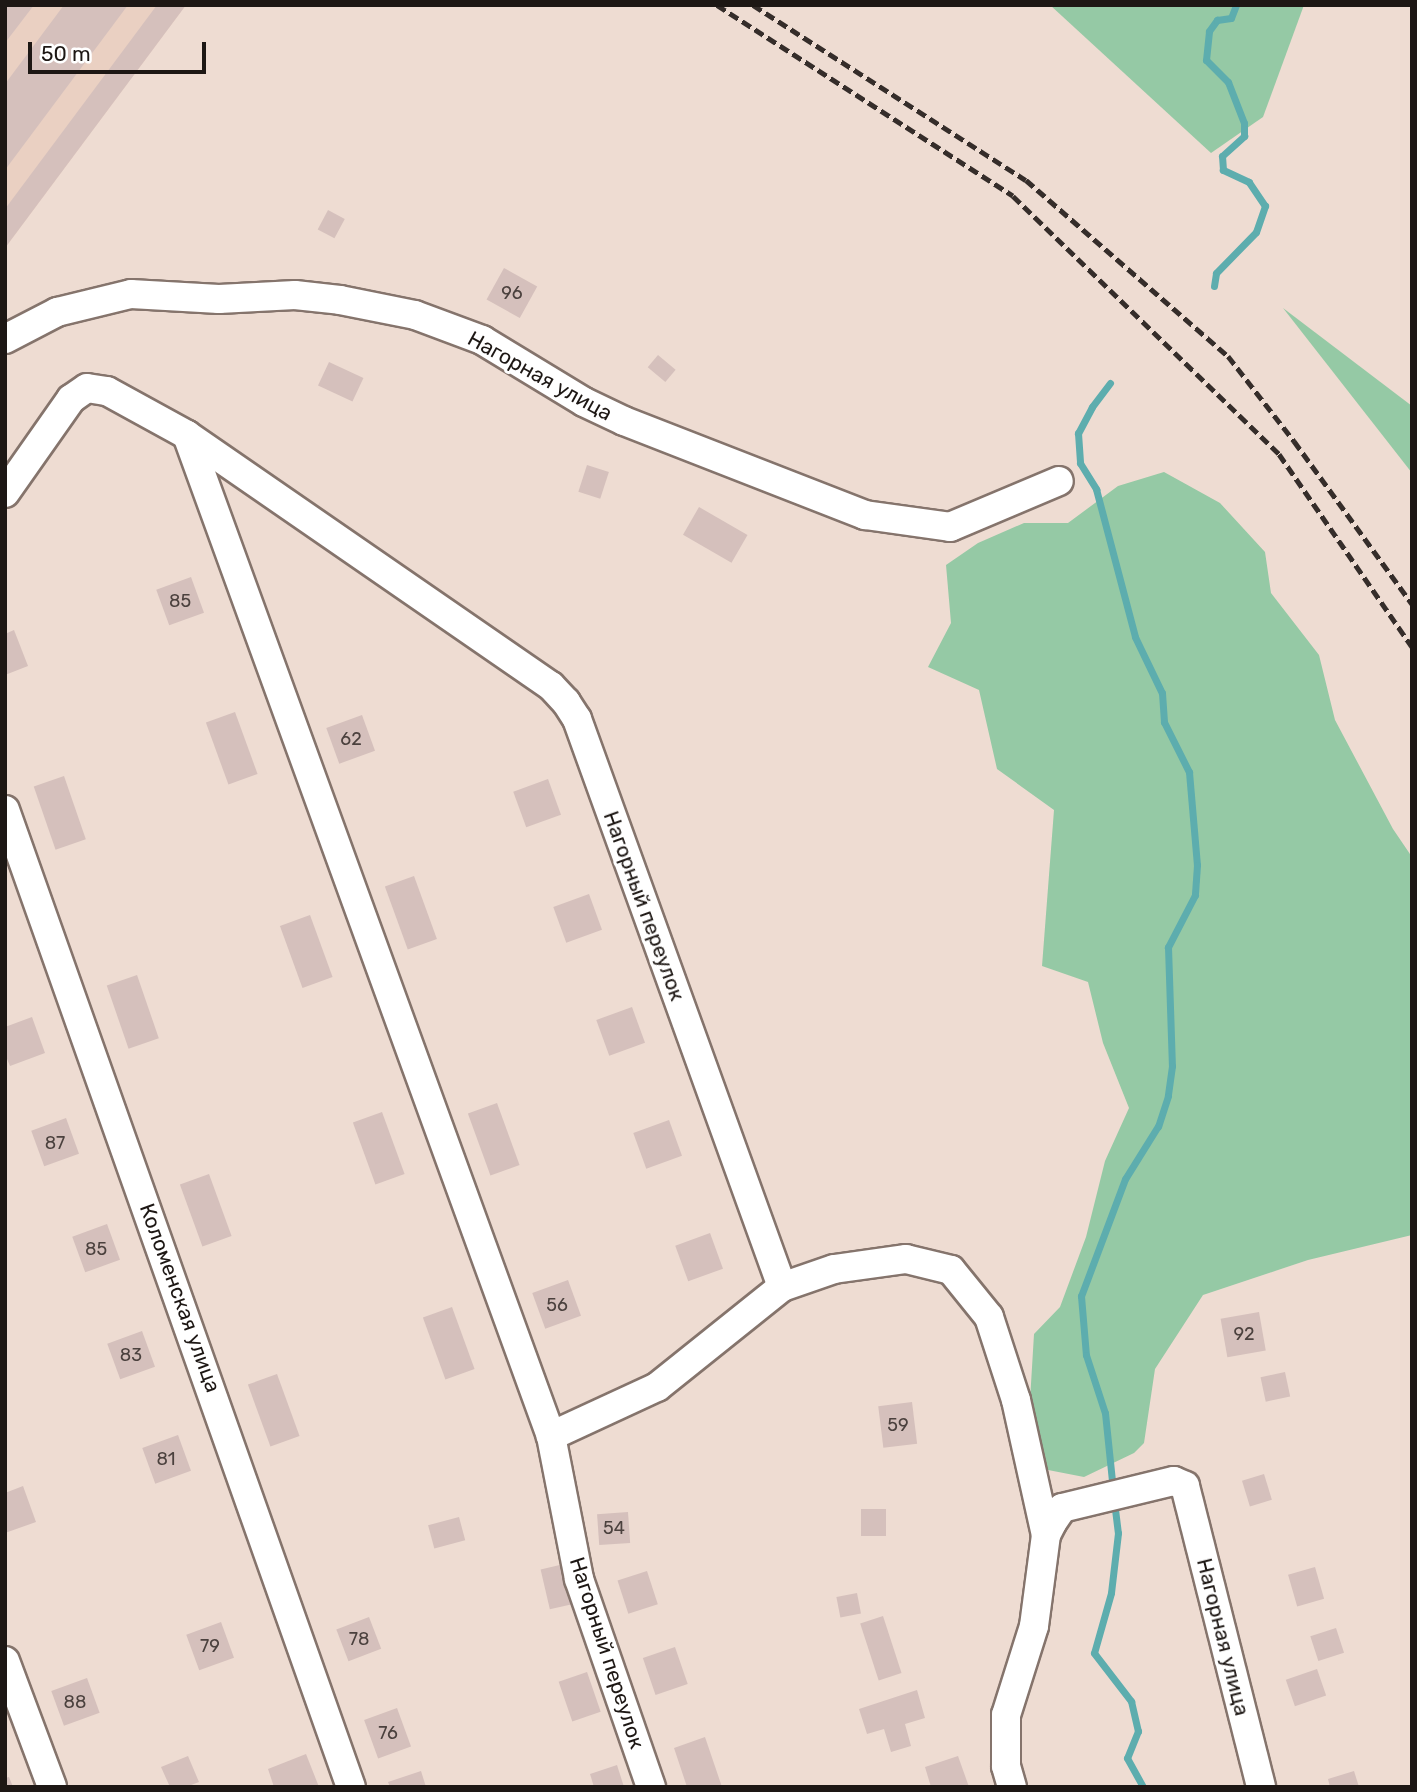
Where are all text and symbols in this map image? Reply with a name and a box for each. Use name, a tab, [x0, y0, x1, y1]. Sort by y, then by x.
scale bar	[32, 28, 210, 72]
text: 50 m	[41, 41, 91, 66]
house number: 96	[501, 282, 523, 304]
street label: Нагорная улица	[463, 326, 617, 426]
house number: 85	[169, 590, 191, 612]
house number: 62	[340, 728, 362, 750]
street label: Нагорный переулок	[598, 808, 690, 1004]
house number: 87	[45, 1132, 65, 1154]
street label: Коломенская улица	[134, 1200, 226, 1396]
house number: 85	[85, 1238, 107, 1260]
house number: 56	[546, 1294, 568, 1316]
house number: 92	[1233, 1323, 1255, 1345]
house number: 83	[120, 1344, 142, 1366]
house number: 59	[887, 1414, 909, 1436]
house number: 81	[156, 1448, 176, 1470]
house number: 54	[603, 1517, 625, 1539]
street label: Нагорный переулок	[564, 1554, 650, 1752]
street label: Нагорная улица	[1191, 1556, 1255, 1718]
house number: 78	[349, 1628, 369, 1650]
house number: 79	[200, 1635, 220, 1657]
house number: 88	[64, 1691, 86, 1713]
house number: 76	[378, 1722, 398, 1744]

